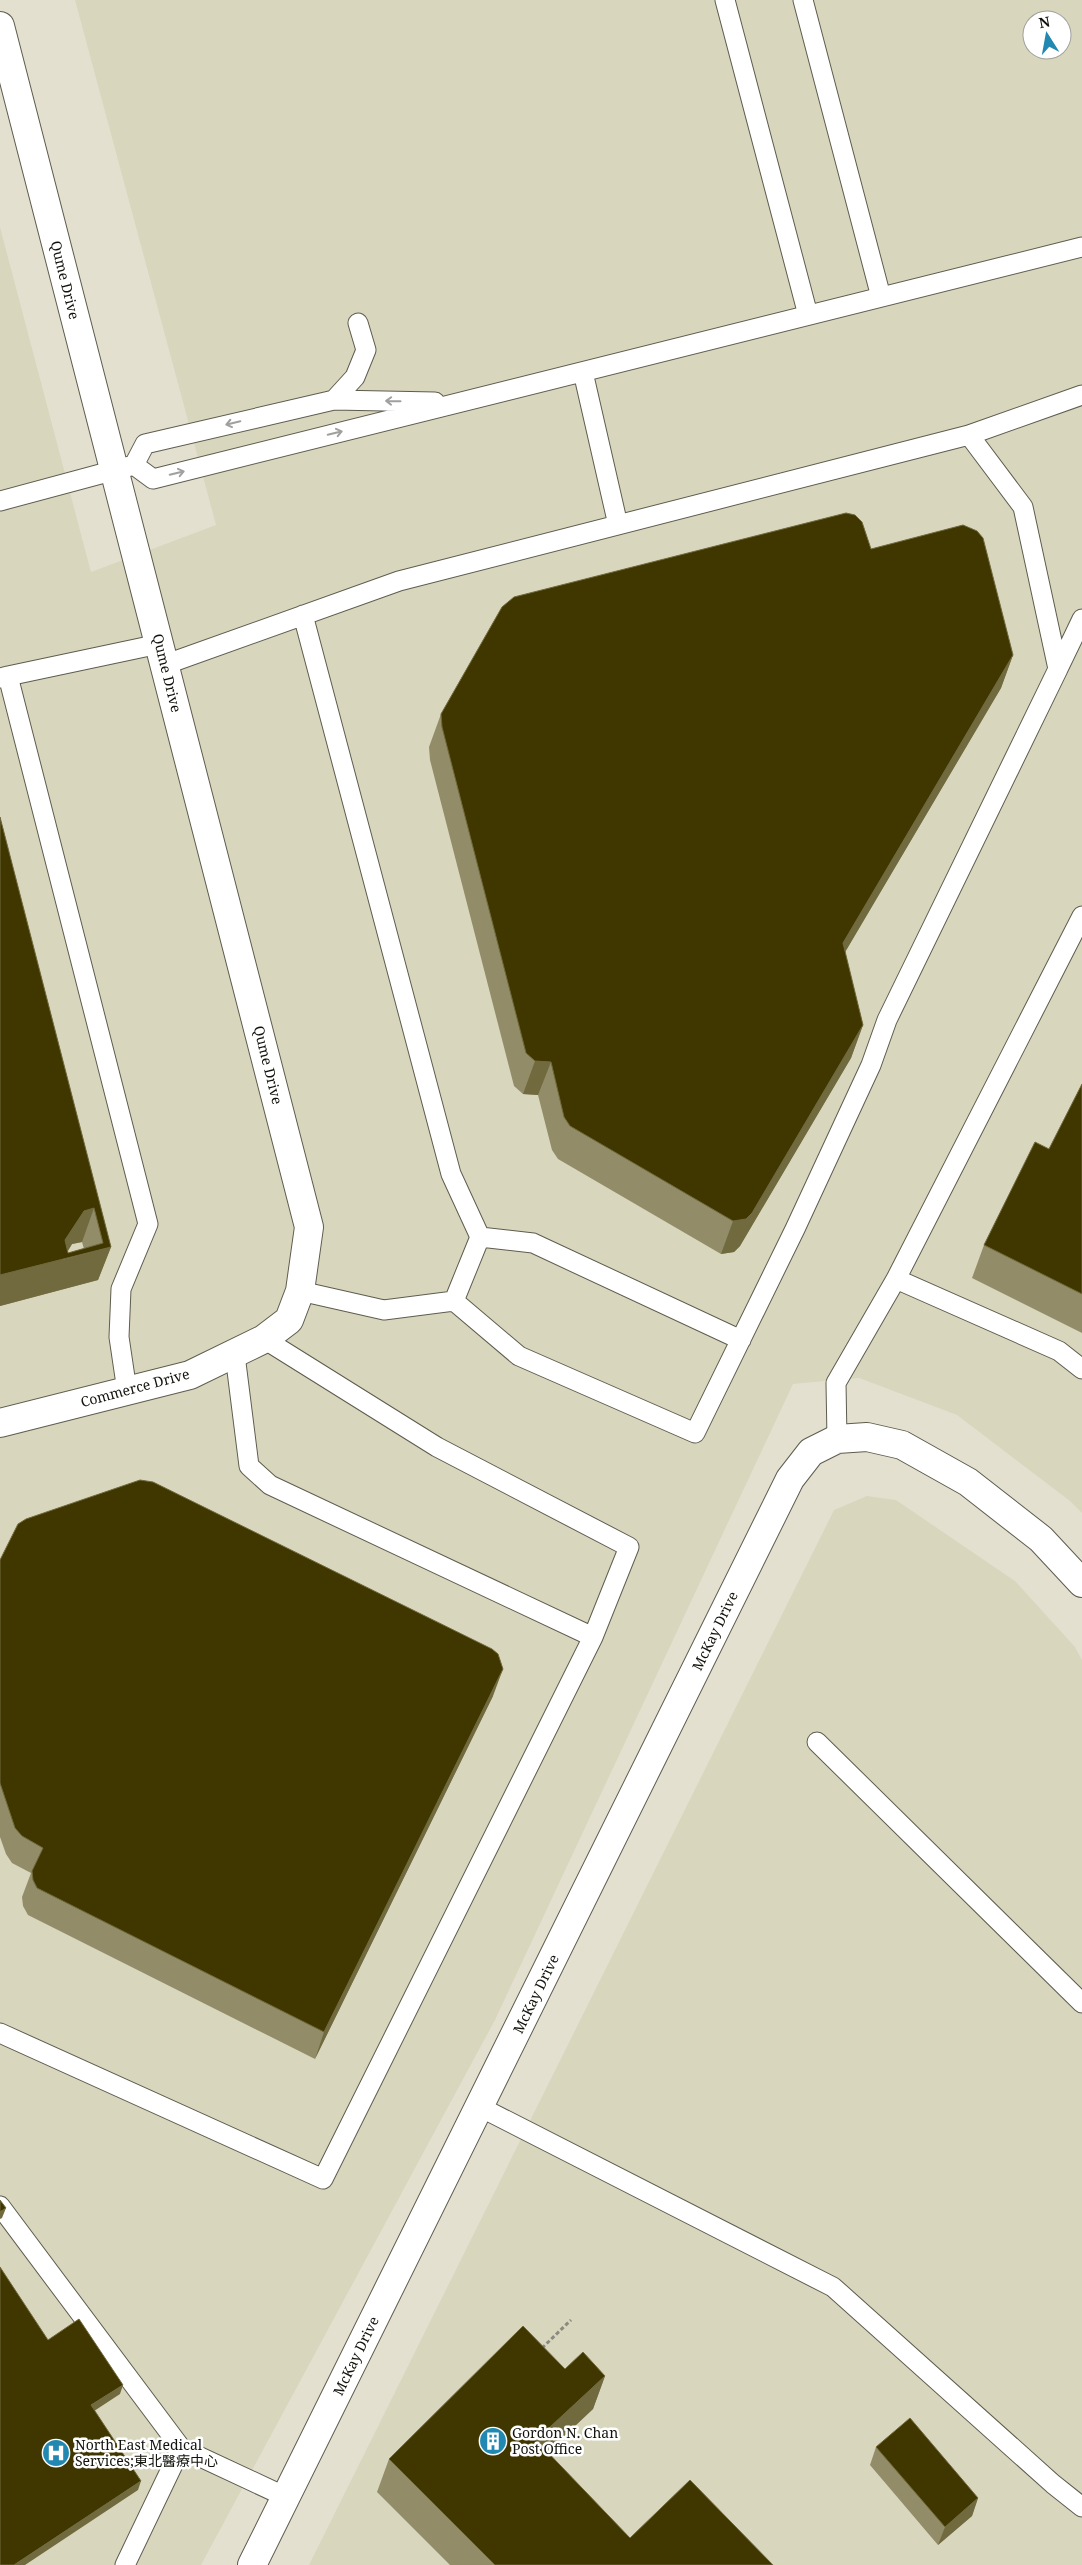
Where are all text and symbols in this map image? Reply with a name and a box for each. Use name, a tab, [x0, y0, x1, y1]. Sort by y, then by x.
north arrow	[1022, 10, 1072, 60]
text: N	[1037, 11, 1052, 32]
street label: Qume Drive	[47, 239, 84, 321]
one-way arrow	[385, 396, 401, 406]
one-way arrow	[226, 419, 242, 428]
one-way arrow	[326, 428, 342, 437]
one-way arrow	[169, 467, 185, 477]
street label: Qume Drive	[149, 632, 186, 714]
street label: Qume Drive	[250, 1024, 287, 1106]
street label: Commerce Drive	[78, 1364, 191, 1411]
street label: McKay Drive	[687, 1588, 742, 1674]
street label: McKay Drive	[508, 1951, 563, 2037]
street label: McKay Drive	[328, 2313, 383, 2399]
place label: Gordon N. Chan Post Office	[512, 2423, 618, 2458]
building icon: Gordon N. Chan Post Office	[478, 2426, 508, 2456]
place label: North East Medical Services;東北醫療中心	[75, 2435, 218, 2470]
hospital icon: North East Medical Services;東北醫療中心	[41, 2438, 71, 2468]

